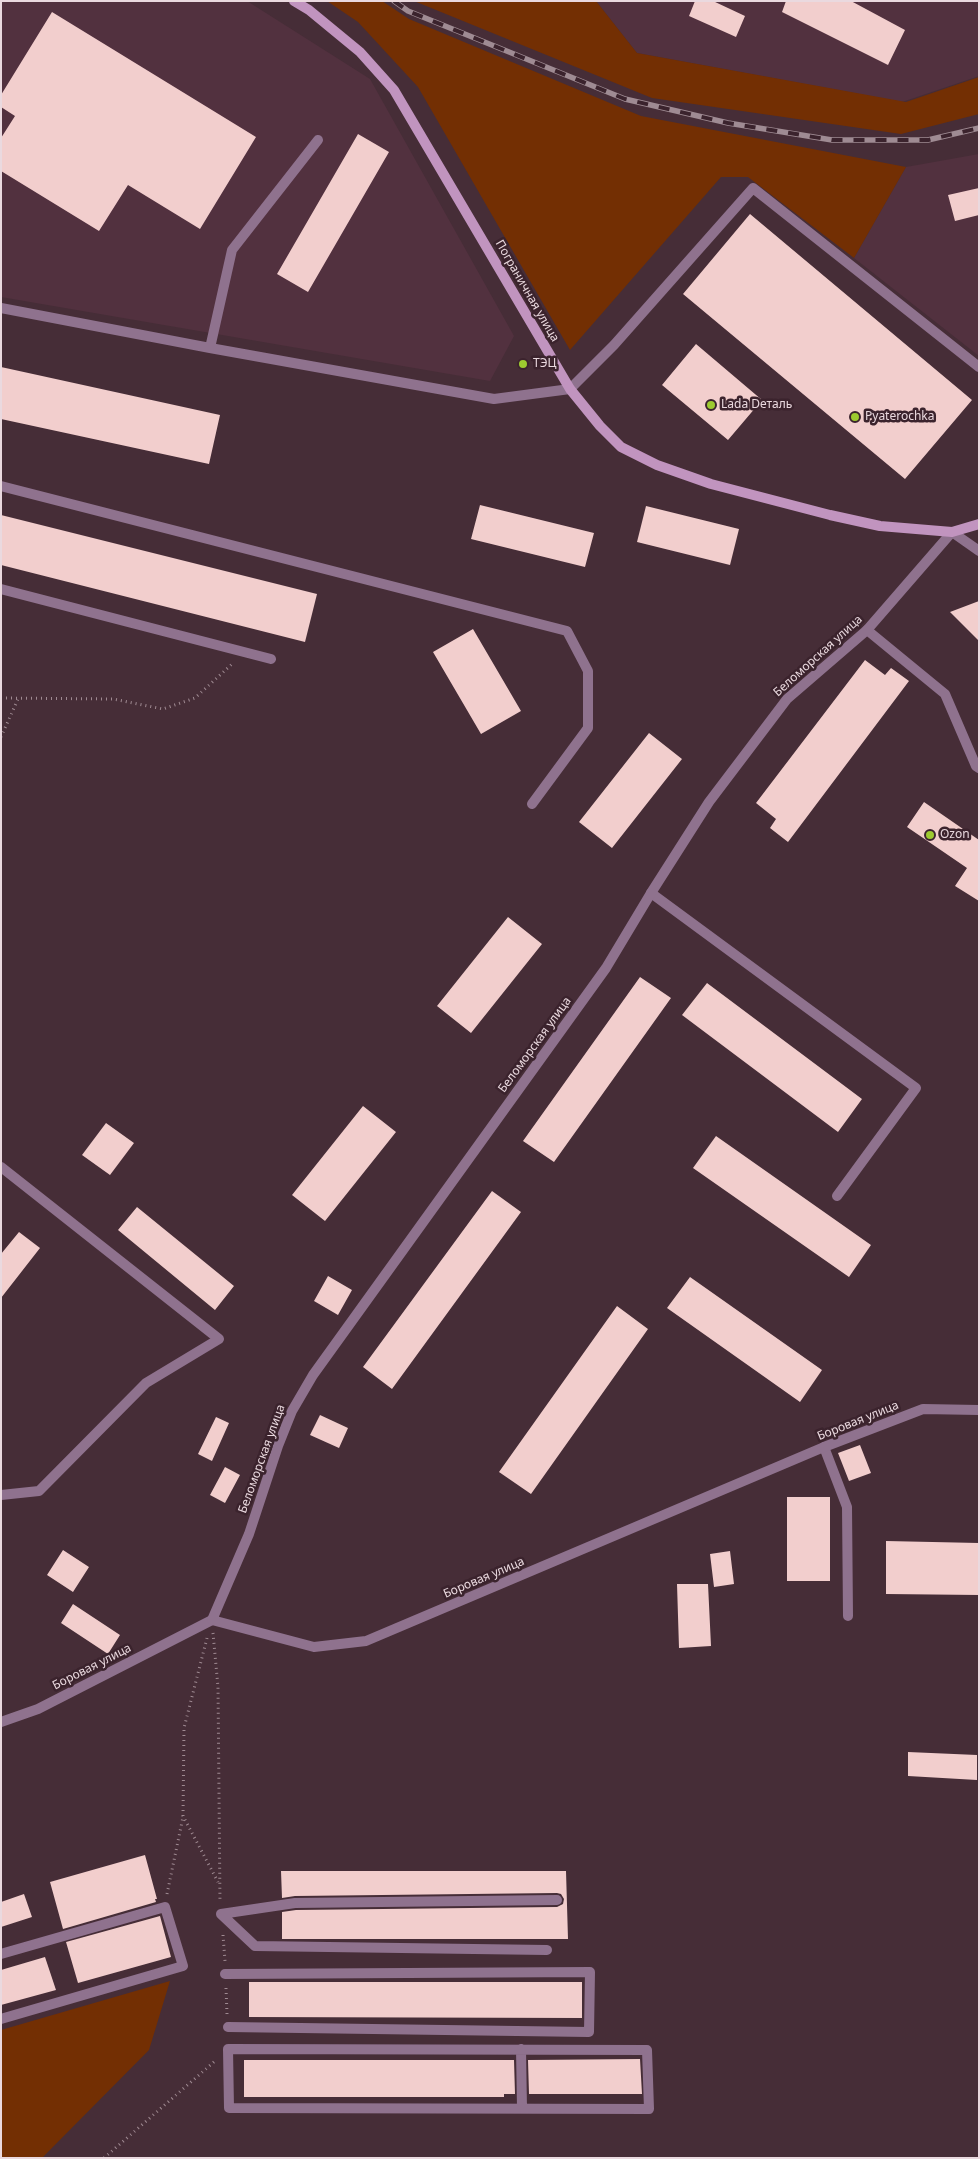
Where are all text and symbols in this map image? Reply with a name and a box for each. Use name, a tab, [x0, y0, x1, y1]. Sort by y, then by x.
street label: Пограничная улица	[492, 238, 562, 344]
place label: ТЭЦ	[533, 357, 556, 371]
marker: ТЭЦ	[517, 358, 529, 370]
place label: Lada Dеталь	[721, 398, 792, 412]
marker: Lada Dеталь	[705, 399, 717, 411]
place label: Pyaterochka	[865, 410, 935, 424]
marker: Pyaterochka	[849, 411, 861, 423]
street label: Беломорская улица	[771, 612, 865, 700]
place label: Ozon	[940, 828, 970, 842]
marker: Ozon	[924, 829, 936, 841]
street label: Беломорская улица	[496, 994, 574, 1096]
street label: Боровая улица	[815, 1398, 901, 1444]
street label: Беломорская улица	[236, 1403, 288, 1515]
street label: Боровая улица	[441, 1554, 527, 1602]
street label: Боровая улица	[50, 1641, 134, 1693]

